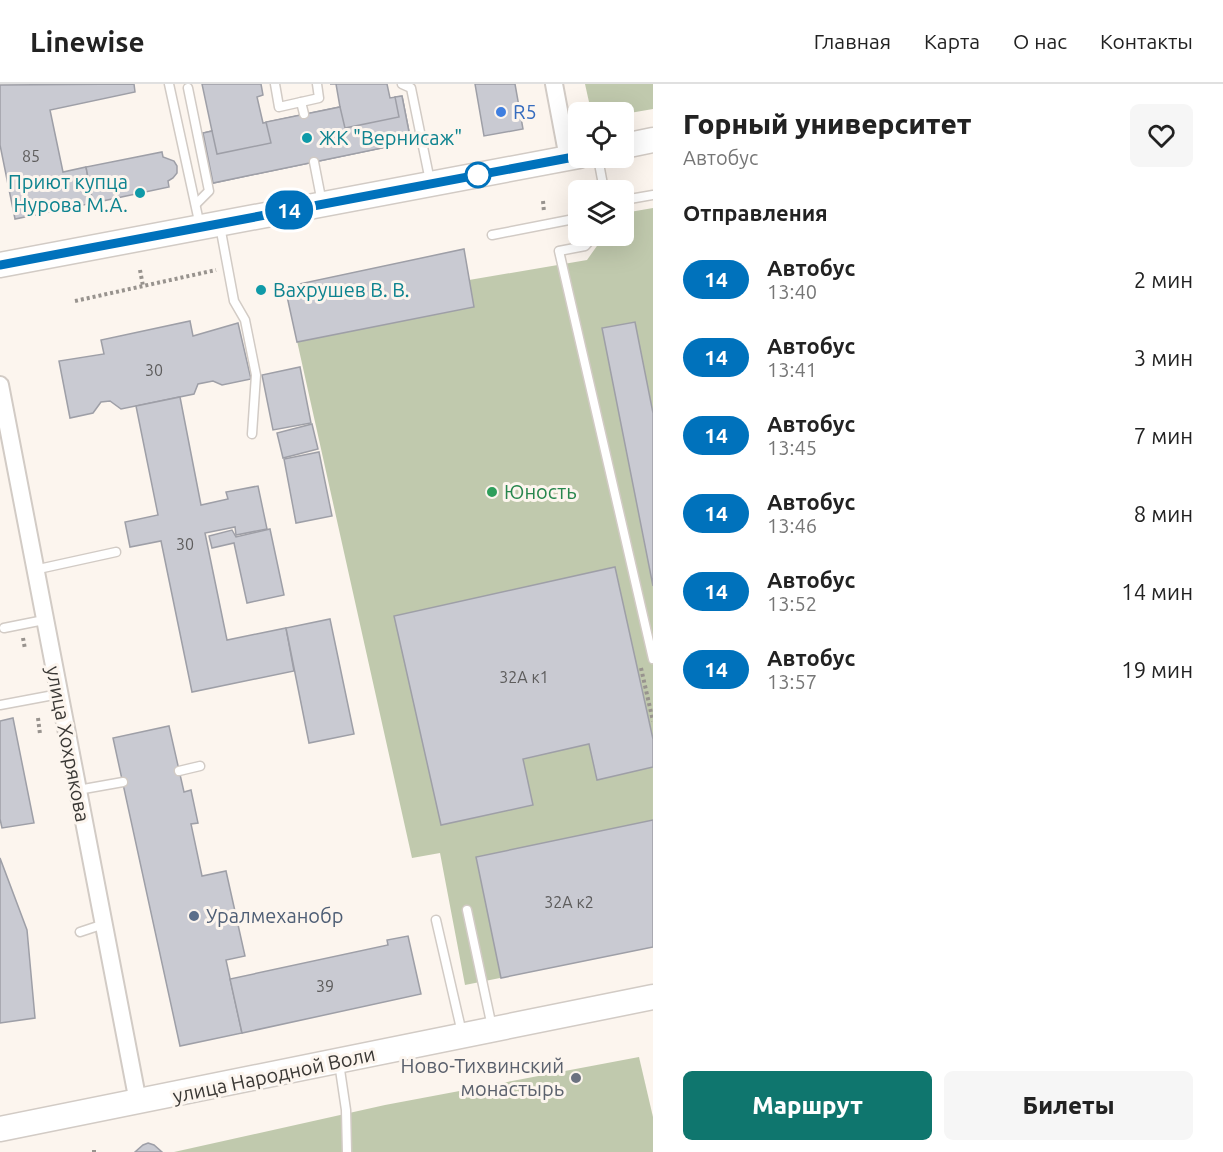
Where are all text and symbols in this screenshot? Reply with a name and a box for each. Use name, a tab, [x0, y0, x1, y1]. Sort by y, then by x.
text: Linewise	[30, 26, 145, 57]
text: Главная	[814, 29, 891, 53]
text: Карта	[924, 29, 980, 53]
text: О нас	[1013, 29, 1067, 53]
text: Контакты	[1100, 29, 1193, 53]
place label: R5	[513, 100, 537, 123]
map controls	[568, 102, 634, 246]
button: locate	[568, 102, 634, 168]
button: heart	[1130, 104, 1193, 167]
marker: R5	[494, 105, 508, 119]
text: Горный университет	[683, 108, 972, 139]
place label: ЖК "Вернисаж"	[319, 126, 462, 149]
marker: ЖК "Вернисаж"	[300, 131, 314, 145]
text: Автобус	[683, 146, 758, 169]
house number: 85	[22, 147, 40, 165]
unlabelled marker	[465, 162, 491, 188]
place label: Приют купца Нурова М.А.	[8, 170, 128, 216]
button: layers	[568, 180, 634, 246]
marker: Приют купца Нурова М.А.	[133, 186, 147, 200]
line badge: 14	[262, 190, 316, 230]
text: 14	[277, 198, 301, 222]
text: Отправления	[683, 200, 828, 225]
text: Автобус	[767, 255, 855, 280]
text: 14	[704, 267, 728, 291]
text: 2 мин	[1134, 267, 1193, 292]
place label: Вахрушев В. В.	[273, 278, 409, 301]
text: 13:40	[767, 280, 817, 303]
marker: Вахрушев В. В.	[254, 283, 268, 297]
text: Автобус	[767, 333, 855, 358]
text: 14	[704, 345, 728, 369]
text: 3 мин	[1134, 345, 1193, 370]
text: 13:41	[767, 358, 817, 381]
house number: 30	[145, 361, 163, 379]
text: Автобус	[767, 411, 855, 436]
text: 14	[704, 423, 728, 447]
text: 7 мин	[1134, 423, 1193, 448]
text: 13:45	[767, 436, 817, 459]
place label: Юность	[504, 480, 577, 503]
marker: Юность	[485, 485, 499, 499]
text: Автобус	[767, 489, 855, 514]
text: 14	[704, 501, 728, 525]
text: 8 мин	[1134, 501, 1193, 526]
text: 13:46	[767, 514, 817, 537]
house number: 30	[176, 535, 194, 553]
text: Автобус	[767, 567, 855, 592]
text: 14	[704, 579, 728, 603]
text: 14 мин	[1121, 579, 1193, 604]
text: 13:52	[767, 592, 817, 615]
text: Автобус	[767, 645, 855, 670]
text: 14	[704, 657, 728, 681]
text: 19 мин	[1121, 657, 1193, 682]
street label: улица Хохрякова	[42, 664, 95, 824]
house number: 32А к1	[499, 668, 549, 686]
text: 13:57	[767, 670, 817, 693]
house number: 32А к2	[544, 893, 594, 911]
place label: Уралмеханобр	[206, 904, 343, 927]
marker: Уралмеханобр	[187, 909, 201, 923]
house number: 39	[316, 977, 334, 995]
street label: улица Народной Воли	[171, 1042, 377, 1107]
place label: Ново-Тихвинский монастырь	[401, 1054, 564, 1100]
marker: Ново-Тихвинский монастырь	[569, 1071, 583, 1085]
button: Маршрут	[683, 1071, 932, 1140]
button: Билеты	[944, 1071, 1193, 1140]

